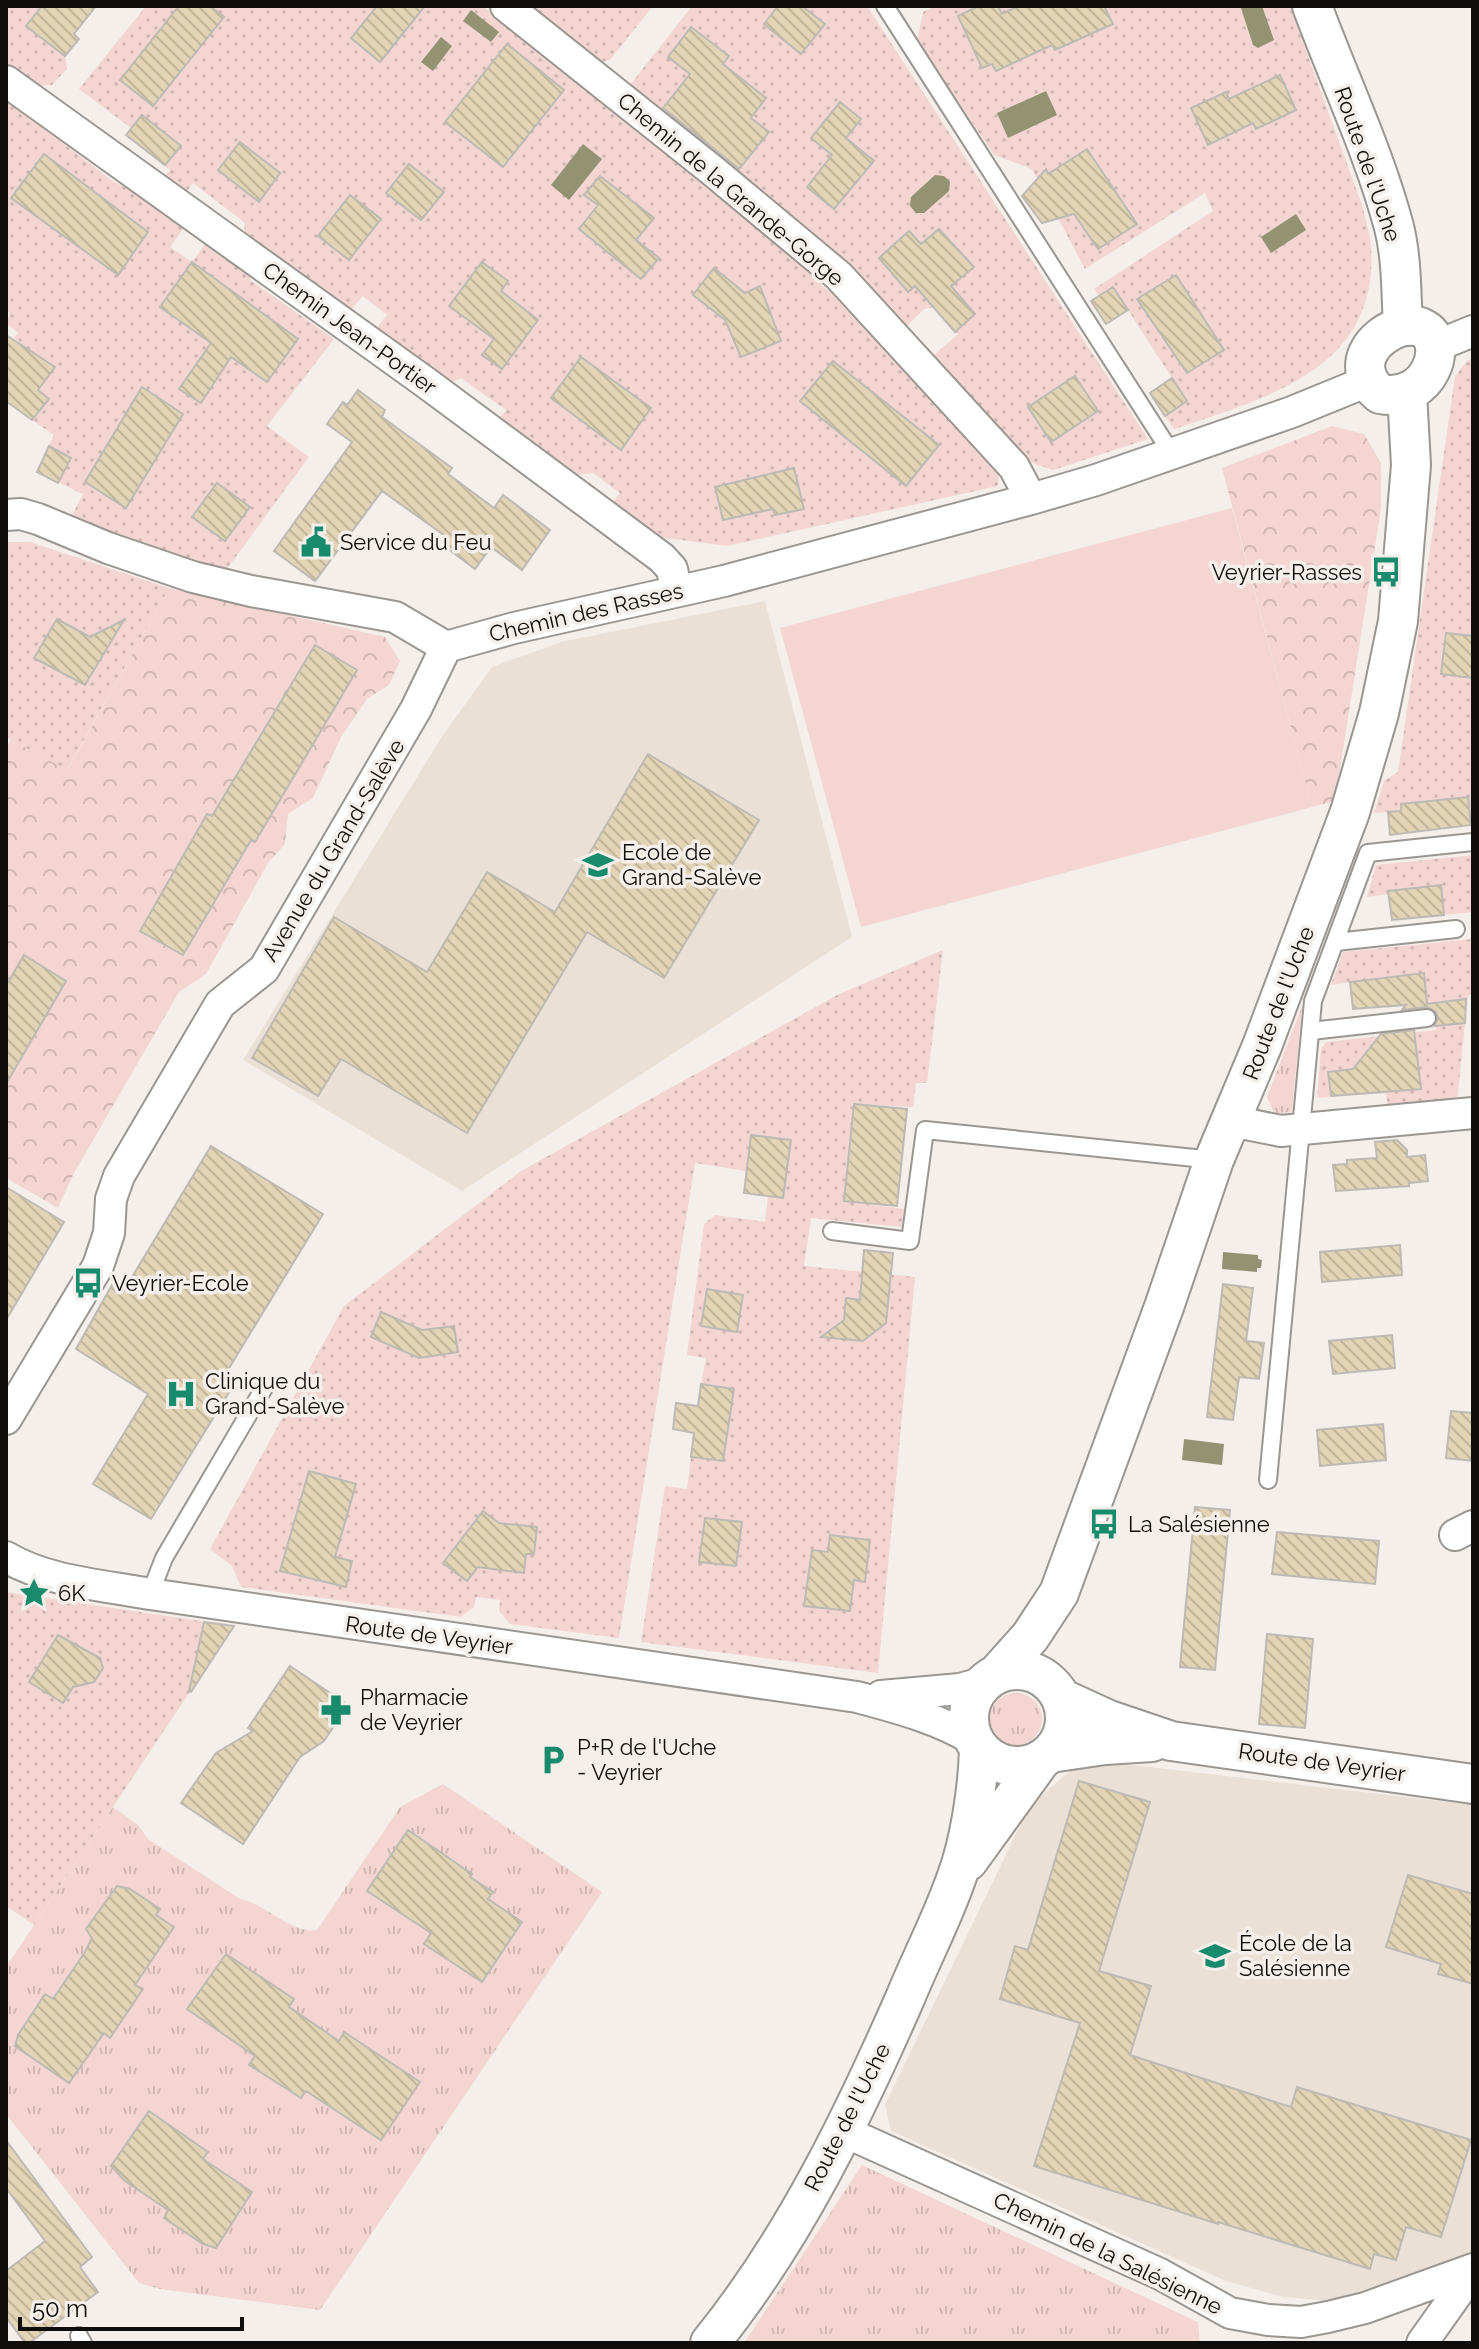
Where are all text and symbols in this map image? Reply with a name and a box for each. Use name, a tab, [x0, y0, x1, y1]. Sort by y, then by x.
street label: Route de l'Uche	[1329, 83, 1407, 245]
street label: Chemin de la Grande-Gorge	[613, 87, 849, 291]
street label: Chemin Jean-Portier	[258, 256, 442, 400]
public building icon: Service du Feu	[299, 525, 333, 559]
place label: Service du Feu	[340, 529, 492, 555]
bus stop icon: Veyrier-Rasses	[1369, 555, 1403, 589]
place label: Veyrier-Rasses	[1211, 559, 1362, 585]
street label: Chemin des Rasses	[487, 577, 685, 647]
street label: Avenue du Grand-Salève	[256, 734, 410, 966]
place label: Ecole de Grand-Salève	[622, 839, 761, 890]
school or university icon: Ecole de Grand-Salève	[581, 848, 615, 882]
street label: Route de l'Uche	[1237, 923, 1319, 1083]
bus stop icon: Veyrier-Ecole	[71, 1266, 105, 1300]
place label: Veyrier-Ecole	[112, 1270, 249, 1296]
place label: Clinique du Grand-Salève	[205, 1368, 344, 1419]
hospital icon: Clinique du Grand-Salève	[164, 1377, 198, 1411]
bus stop icon: La Salésienne	[1087, 1507, 1121, 1541]
place label: La Salésienne	[1128, 1511, 1270, 1537]
place icon: 6K	[17, 1576, 51, 1610]
place label: 6K	[58, 1580, 86, 1606]
street label: Route de Veyrier	[344, 1610, 514, 1660]
place label: Pharmacie de Veyrier	[360, 1684, 468, 1735]
pharmacy icon: Pharmacie de Veyrier	[319, 1693, 353, 1727]
place label: P+R de l'Uche - Veyrier	[577, 1734, 716, 1785]
street label: Route de Veyrier	[1237, 1737, 1407, 1787]
parking icon: P+R de l'Uche - Veyrier	[536, 1743, 570, 1777]
place label: École de la Salésienne	[1239, 1930, 1352, 1981]
school or university icon: École de la Salésienne	[1198, 1939, 1232, 1973]
street label: Route de l'Uche	[799, 2039, 895, 2195]
street label: Chemin de la Salésienne	[989, 2186, 1227, 2320]
scale bar	[20, 2281, 242, 2331]
text: 50 m	[32, 2294, 88, 2323]

